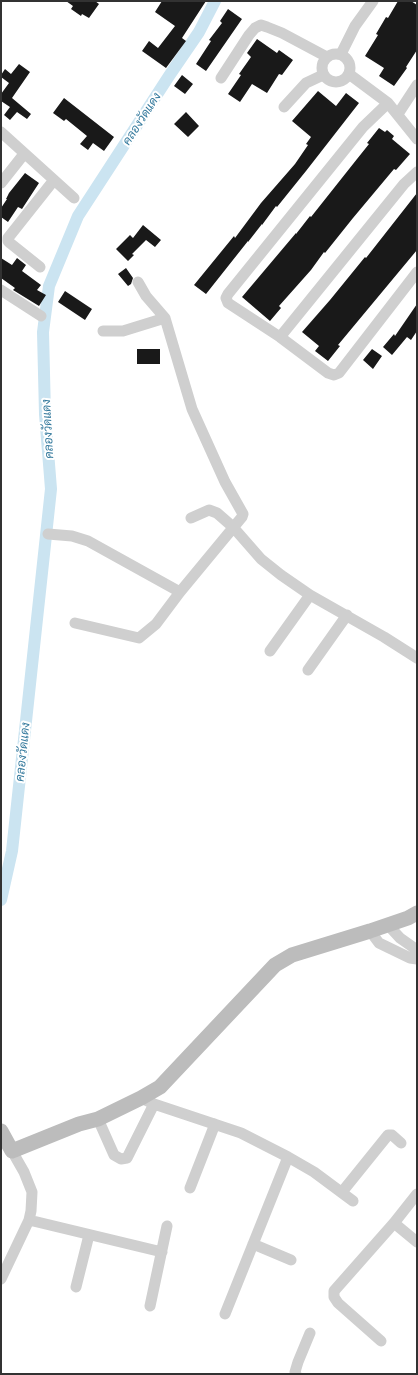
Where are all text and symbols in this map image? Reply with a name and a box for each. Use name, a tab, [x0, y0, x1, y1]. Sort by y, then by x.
water label: คลองวัดแดง	[120, 90, 164, 148]
water label: คลองวัดแดง	[39, 399, 57, 459]
water label: คลองวัดแดง	[13, 722, 33, 782]

